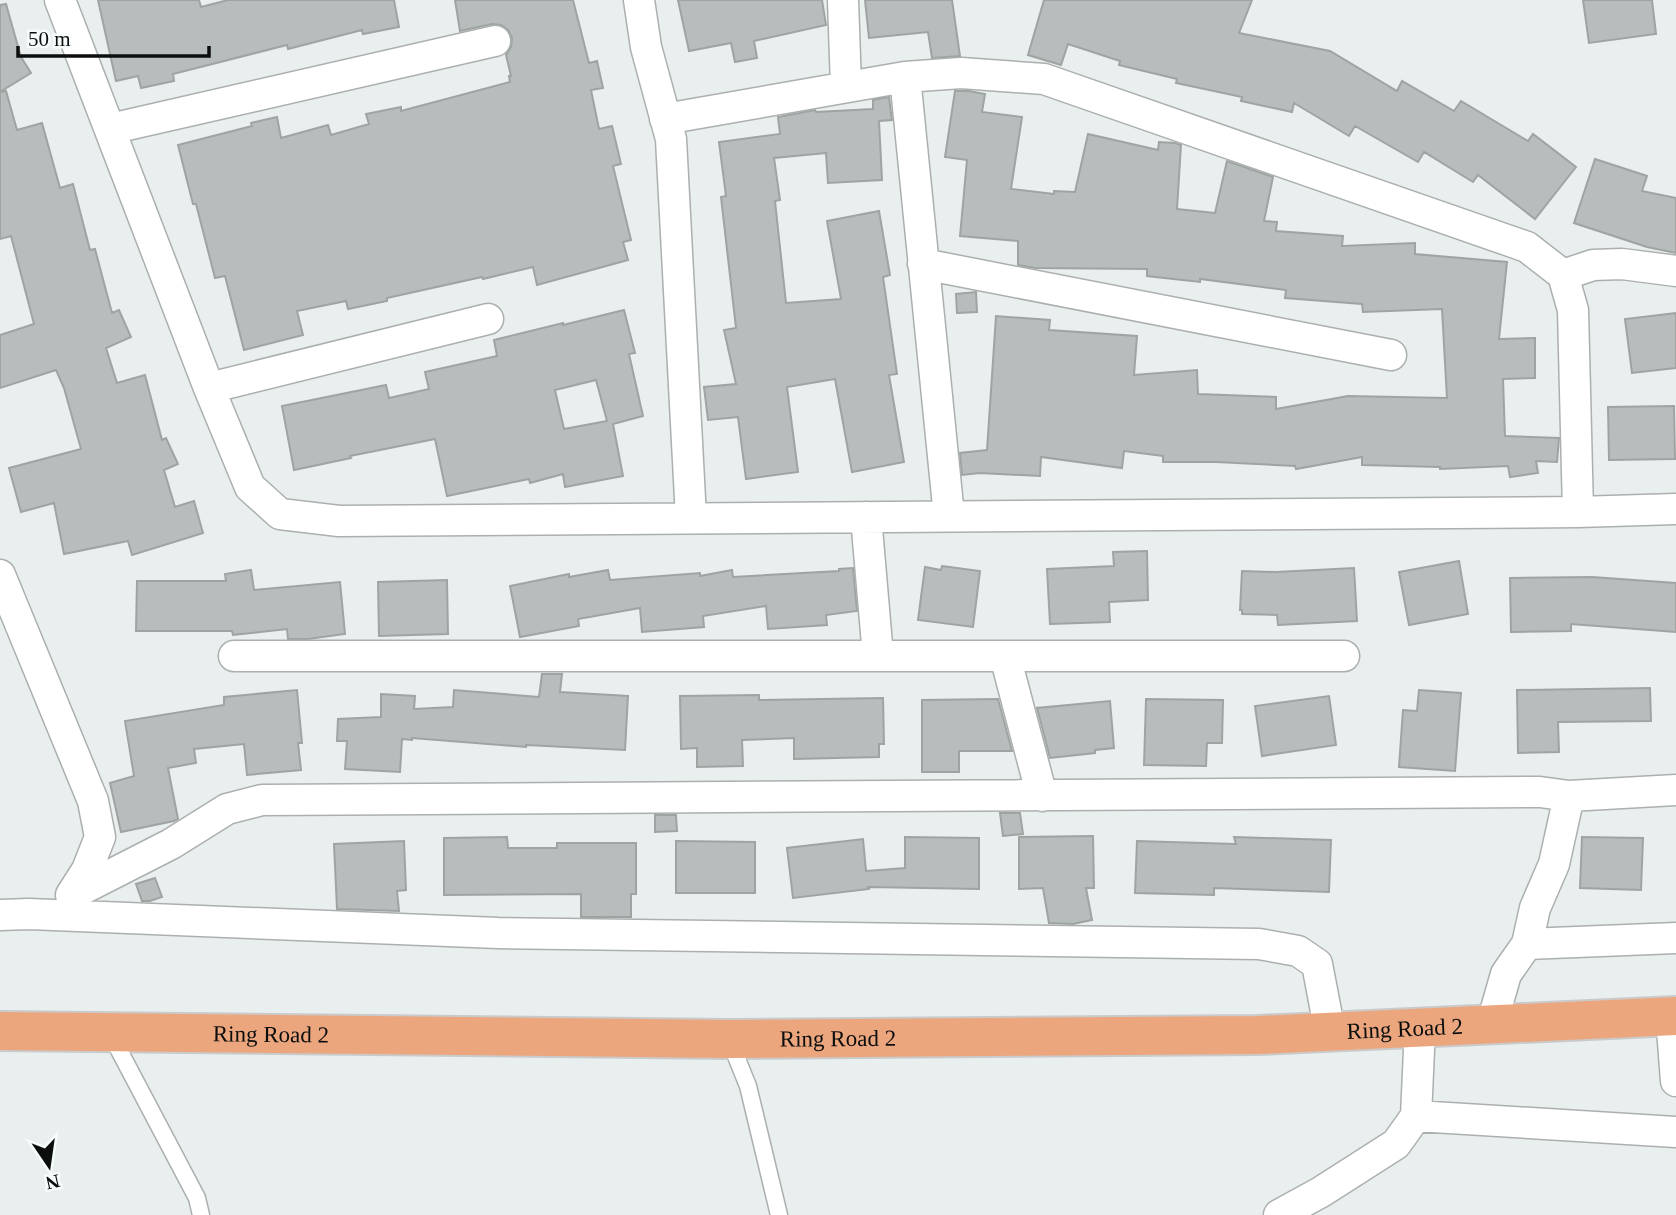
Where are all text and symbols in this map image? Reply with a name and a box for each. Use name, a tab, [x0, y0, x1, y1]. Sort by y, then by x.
scale bar	[18, 14, 208, 58]
text: 50 m	[28, 27, 71, 51]
street label: Ring Road 2	[1346, 1013, 1463, 1043]
street label: Ring Road 2	[213, 1021, 329, 1047]
street label: Ring Road 2	[780, 1025, 896, 1051]
north arrow	[14, 1131, 84, 1201]
text: N	[43, 1170, 62, 1194]

